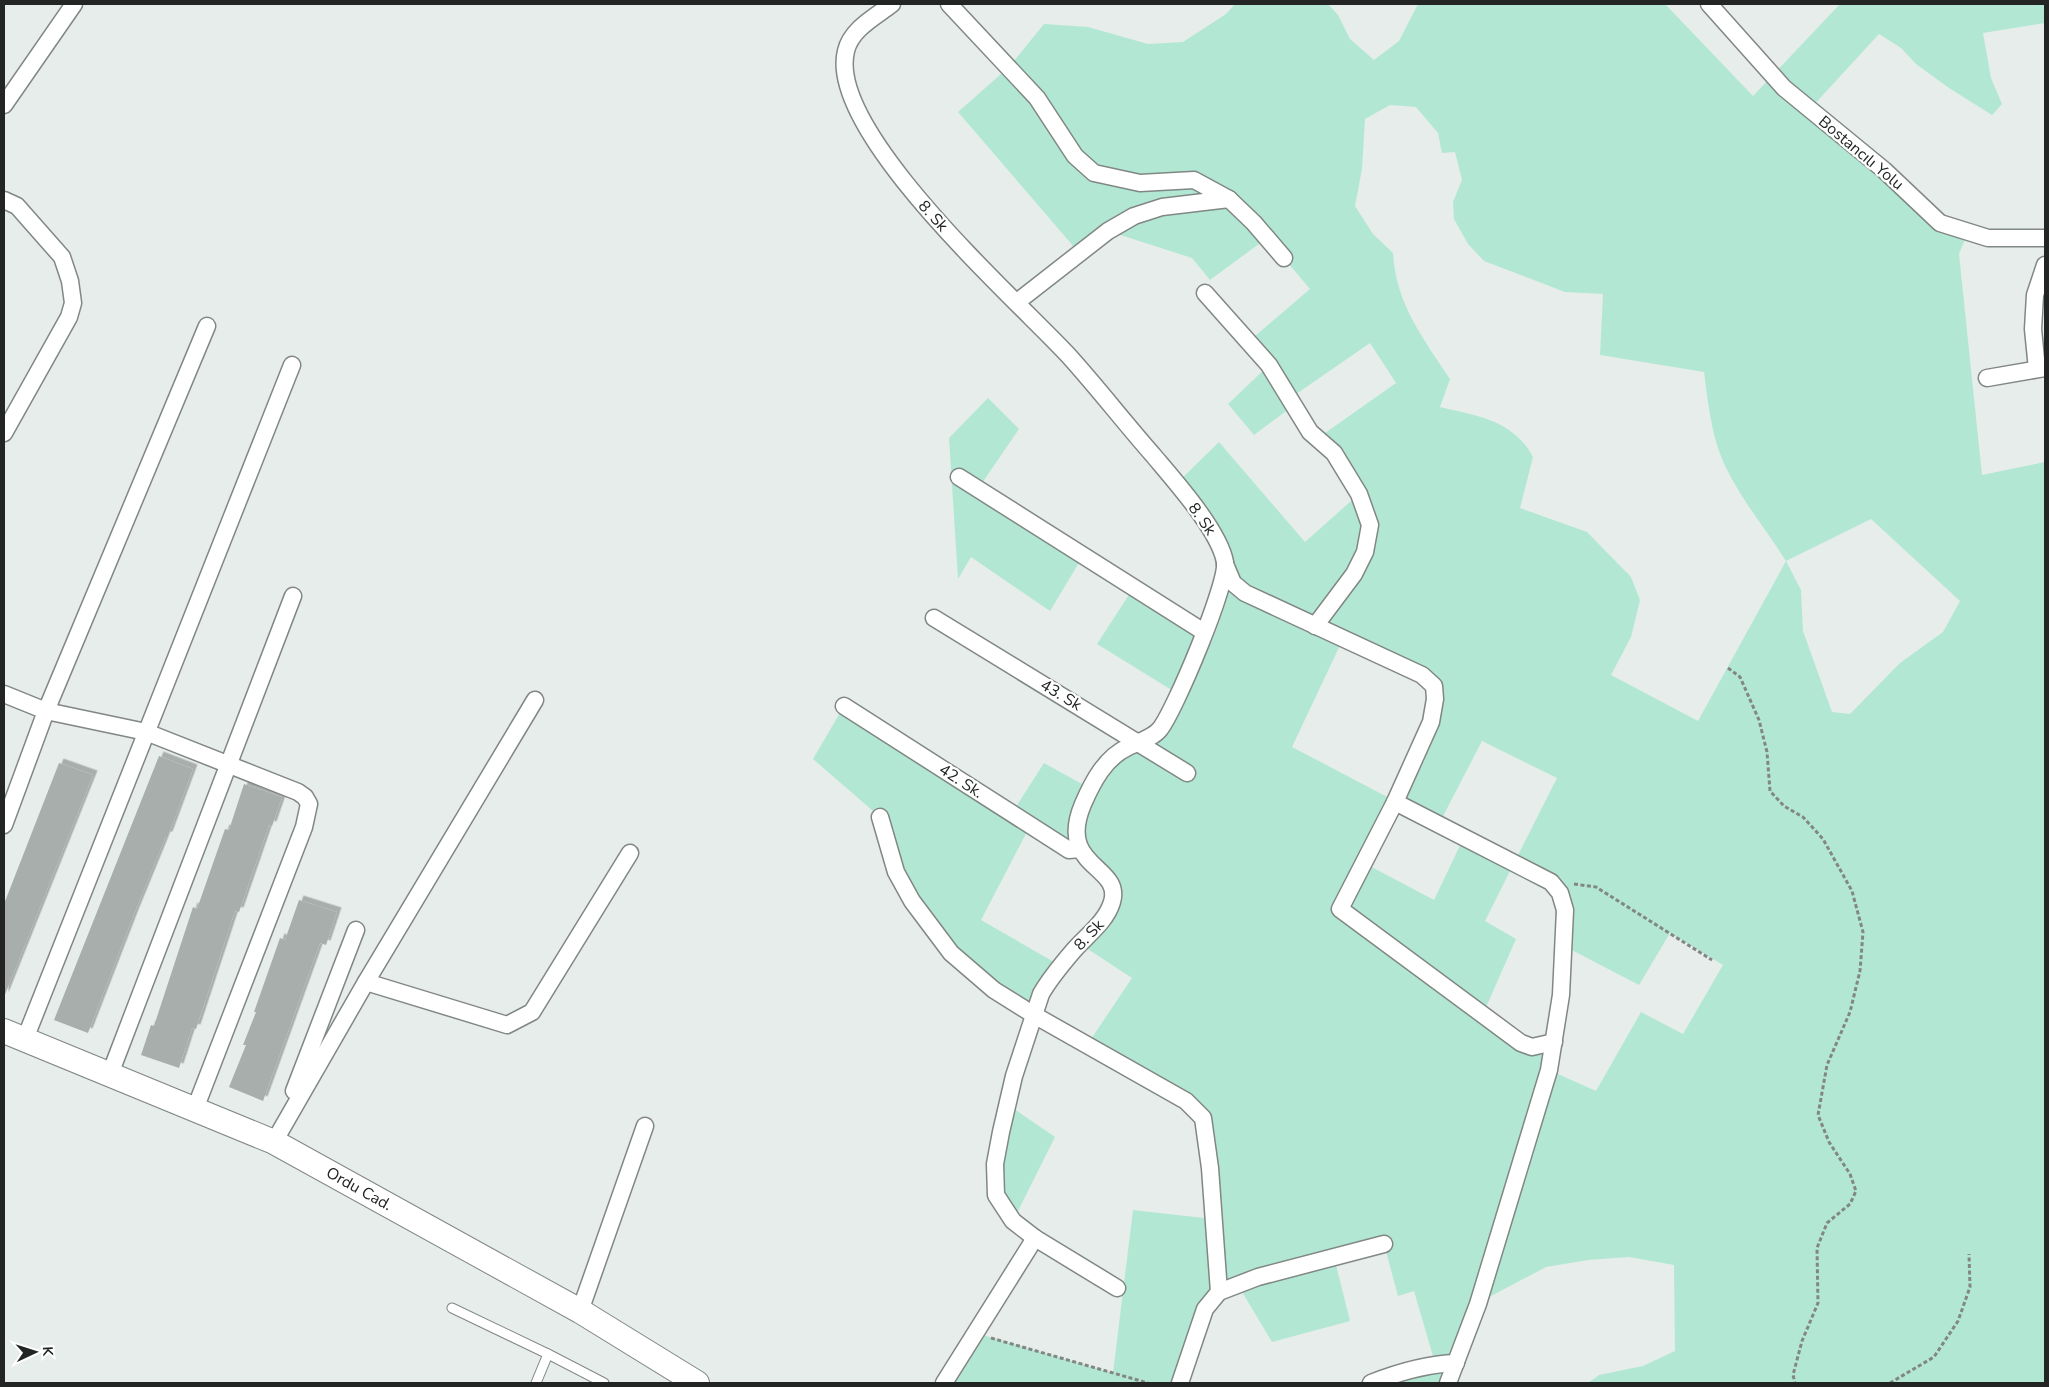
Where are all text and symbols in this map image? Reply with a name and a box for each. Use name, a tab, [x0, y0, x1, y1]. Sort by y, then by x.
street label: Bostancılı Yolu	[1814, 111, 1908, 195]
street label: 8. Sk	[913, 196, 954, 237]
street label: 8. Sk	[1183, 498, 1222, 541]
street label: 43. Sk	[1036, 674, 1087, 716]
street label: 42. Sk.	[935, 759, 987, 803]
street label: 8. Sk	[1069, 914, 1110, 955]
street label: Ordu Cad.	[322, 1162, 396, 1216]
north arrow	[10, 1327, 60, 1377]
text: K	[38, 1346, 57, 1357]

